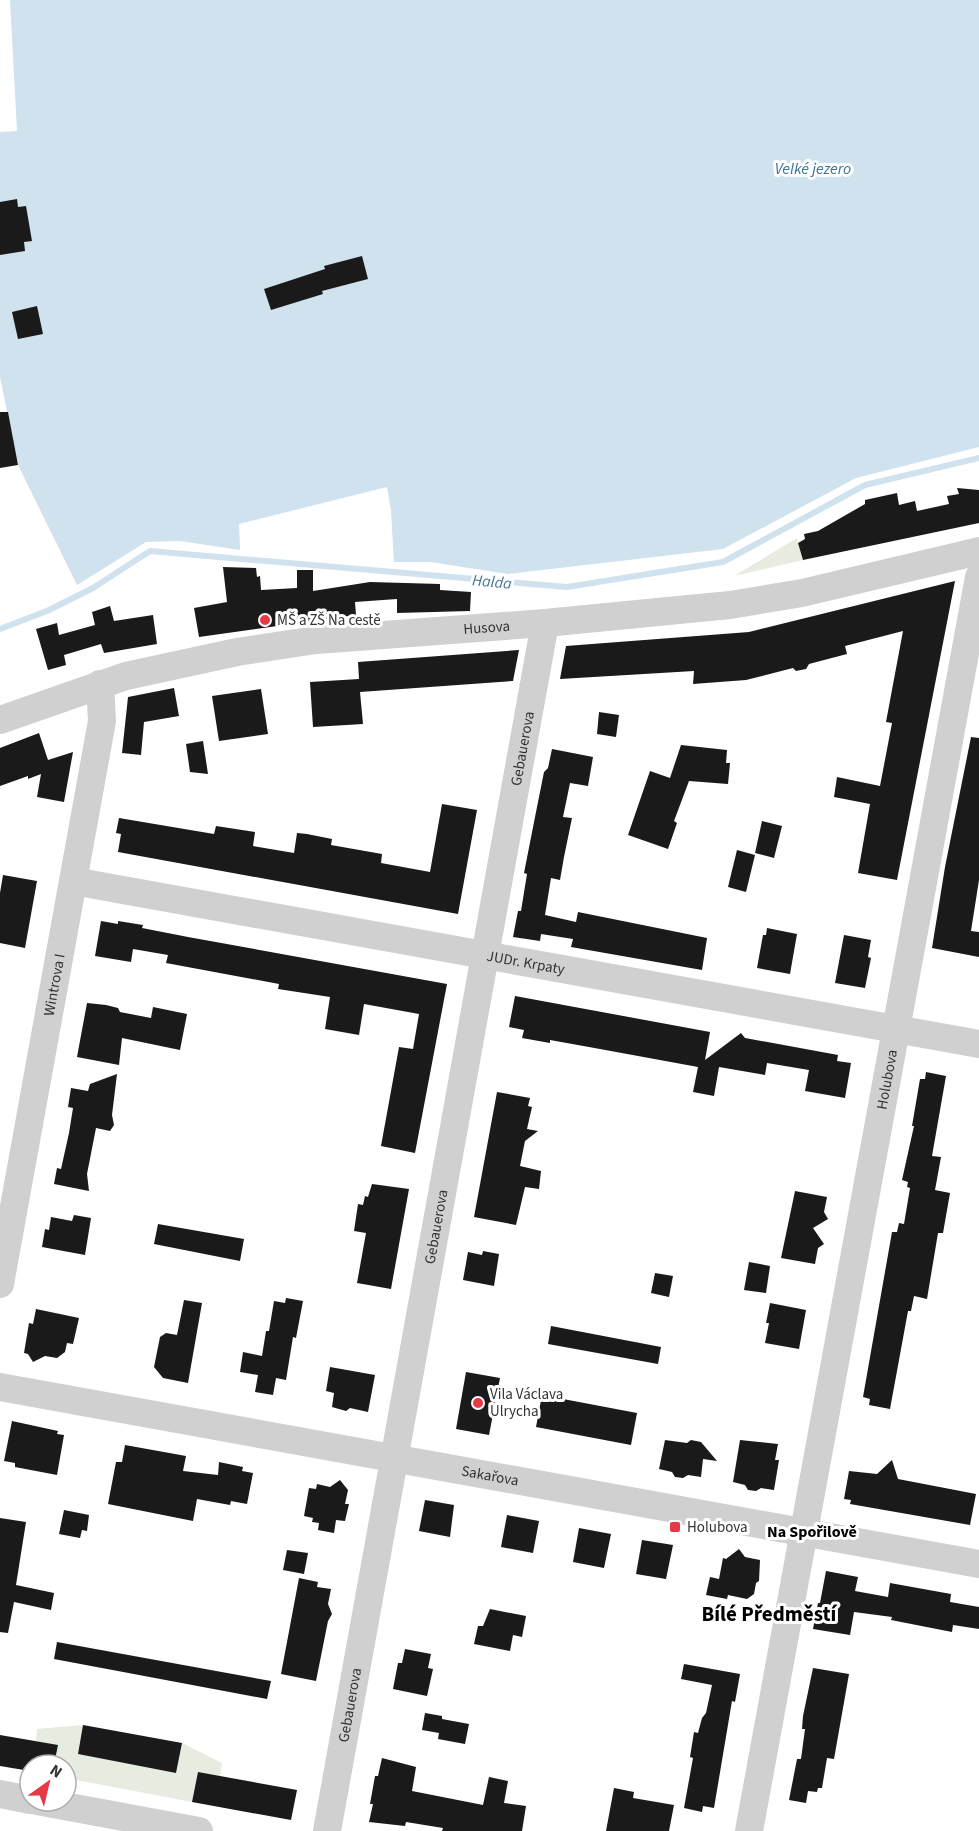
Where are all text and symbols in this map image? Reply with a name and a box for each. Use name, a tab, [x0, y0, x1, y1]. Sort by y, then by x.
water label: Velké jezero	[775, 158, 851, 180]
water label: Halda	[471, 569, 513, 595]
place label: MŠ a ZŠ Na cestě	[277, 610, 381, 631]
marker: MŠ a ZŠ Na cestě	[258, 613, 272, 627]
street label: Husova	[463, 616, 511, 640]
street label: Gebauerova	[506, 710, 540, 788]
street label: JUDr. Krpaty	[485, 946, 566, 980]
street label: Wintrova I	[39, 952, 71, 1018]
street label: Holubova	[872, 1048, 903, 1111]
street label: Gebauerova	[420, 1188, 454, 1266]
place label: Vila Václava Ulrycha	[490, 1384, 563, 1422]
marker: Vila Václava Ulrycha	[471, 1396, 485, 1410]
street label: Sakařova	[460, 1461, 520, 1492]
place label: Holubova	[687, 1517, 748, 1538]
marker: Holubova	[668, 1520, 682, 1534]
district label: Na Spořilově	[767, 1521, 857, 1543]
district label: Bílé Předměstí	[702, 1599, 838, 1629]
street label: Gebauerova	[333, 1666, 367, 1744]
north arrow	[18, 1753, 78, 1813]
text: N	[45, 1759, 66, 1783]

